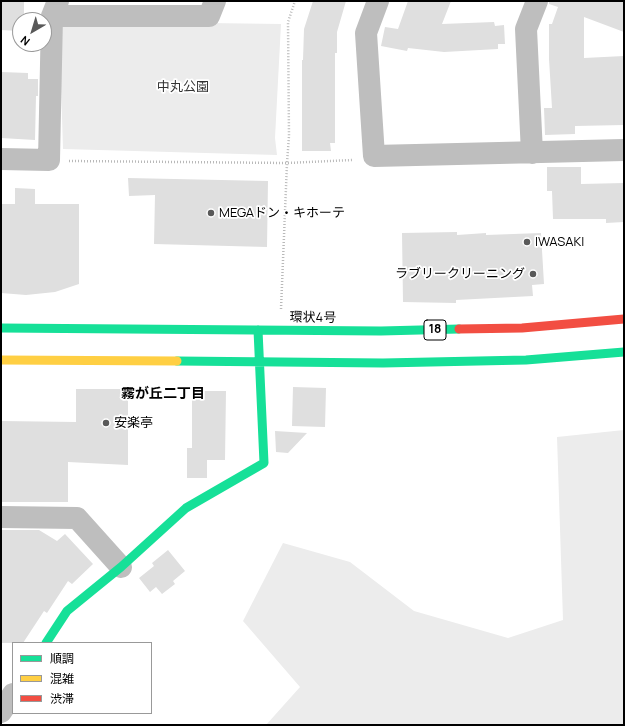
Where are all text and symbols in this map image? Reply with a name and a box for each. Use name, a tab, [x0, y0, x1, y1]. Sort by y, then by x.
north arrow	[12, 12, 52, 52]
text: N	[17, 33, 33, 49]
park label: 中丸公園	[157, 79, 209, 95]
place label: MEGAドン・キホーテ	[219, 205, 345, 221]
marker: MEGAドン・キホーテ	[206, 208, 216, 218]
place label: IWASAKI	[535, 234, 584, 250]
marker: IWASAKI	[522, 237, 532, 247]
place label: ラブリークリーニング	[395, 266, 525, 282]
marker: ラブリークリーニング	[528, 269, 538, 279]
street label: 環状4号	[290, 310, 336, 326]
road number: 18	[424, 320, 446, 340]
district label: 霧が丘二丁目	[121, 386, 205, 402]
place label: 安楽亭	[114, 415, 153, 431]
marker: 安楽亭	[101, 418, 111, 428]
legend	[12, 642, 152, 714]
text: 順調	[50, 650, 74, 667]
text: 混雑	[50, 670, 74, 687]
text: 渋滞	[50, 690, 74, 707]

